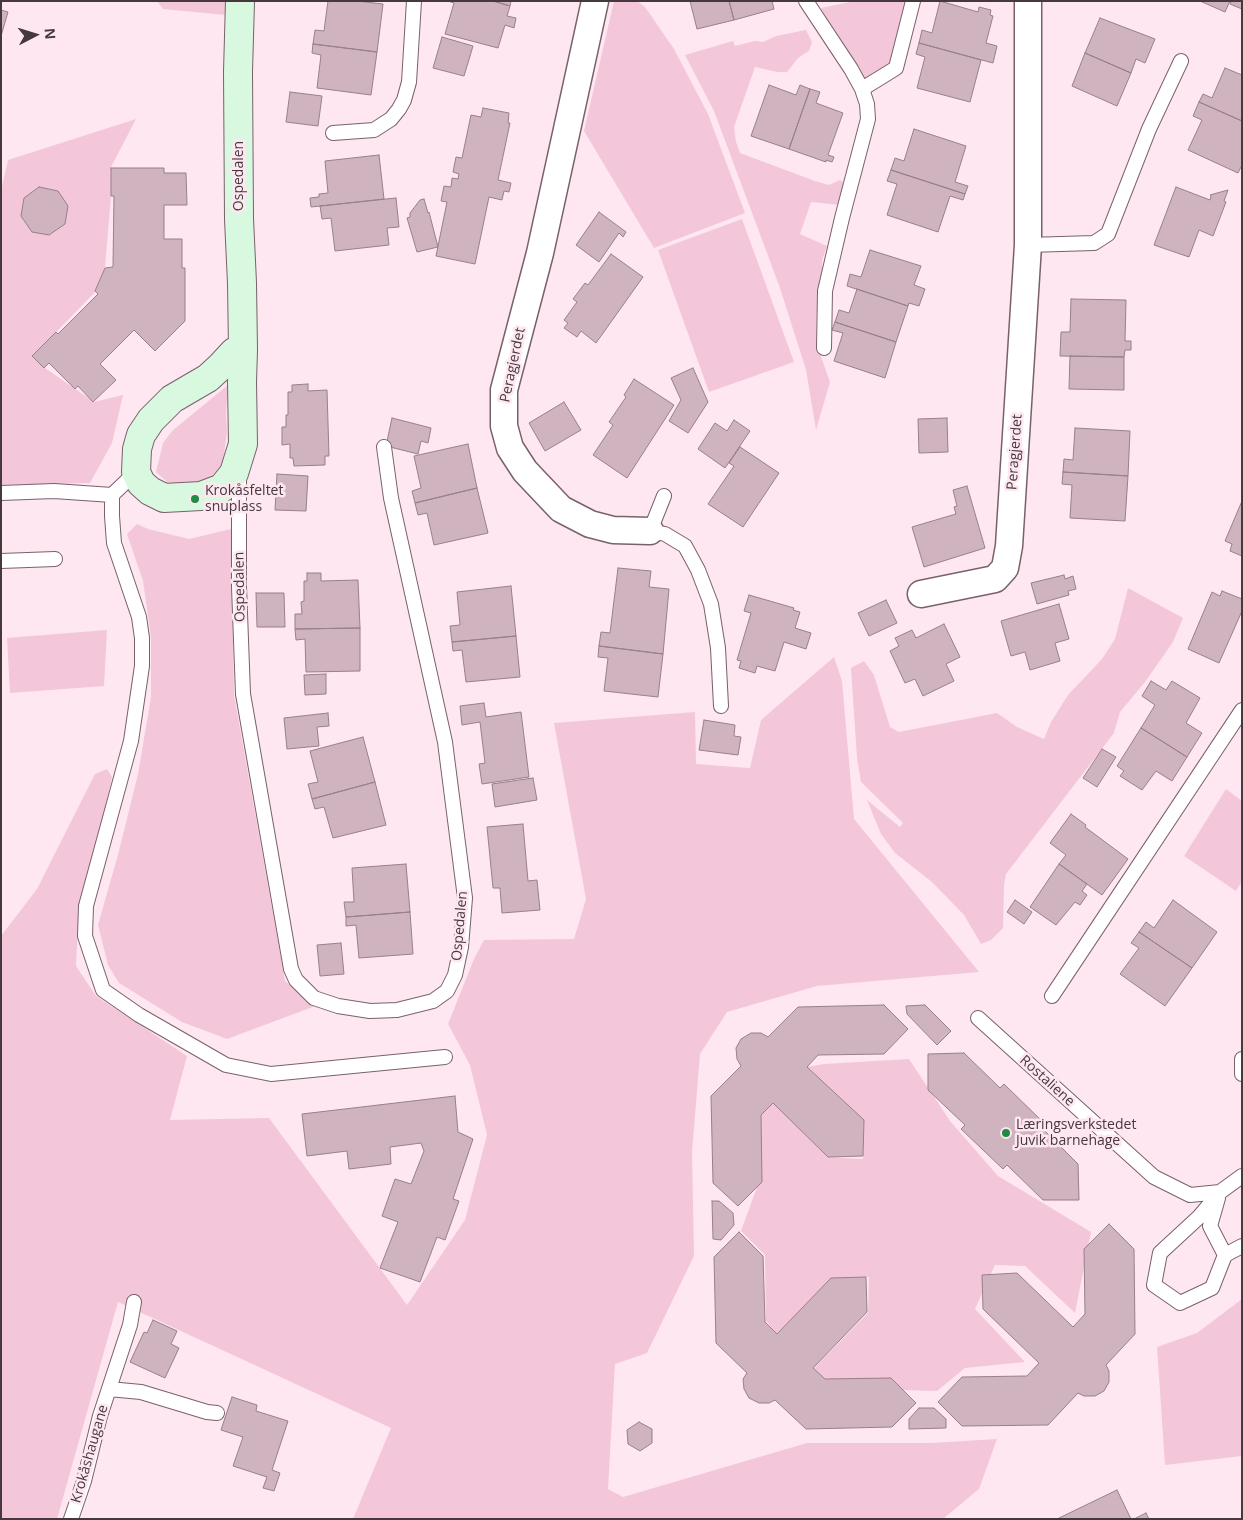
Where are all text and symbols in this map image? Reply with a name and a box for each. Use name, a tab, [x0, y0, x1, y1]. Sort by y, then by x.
north arrow	[10, 10, 60, 60]
text: N	[40, 27, 60, 40]
street label: Ospedalen	[231, 141, 247, 211]
street label: Peragjerdet	[497, 326, 529, 404]
street label: Peragjerdet	[1004, 414, 1026, 490]
place label: Krokåsfeltet snuplass	[205, 483, 283, 516]
marker: Krokåsfeltet snuplass	[189, 493, 201, 505]
street label: Ospedalen	[231, 552, 249, 622]
street label: Ospedalen	[449, 890, 471, 962]
street label: Rostaliene	[1016, 1052, 1078, 1110]
place label: Læringsverkstedet Juvik barnehage	[1016, 1117, 1136, 1150]
marker: Læringsverkstedet Juvik barnehage	[1000, 1127, 1012, 1139]
street label: Krokåshaugane	[68, 1403, 112, 1505]

